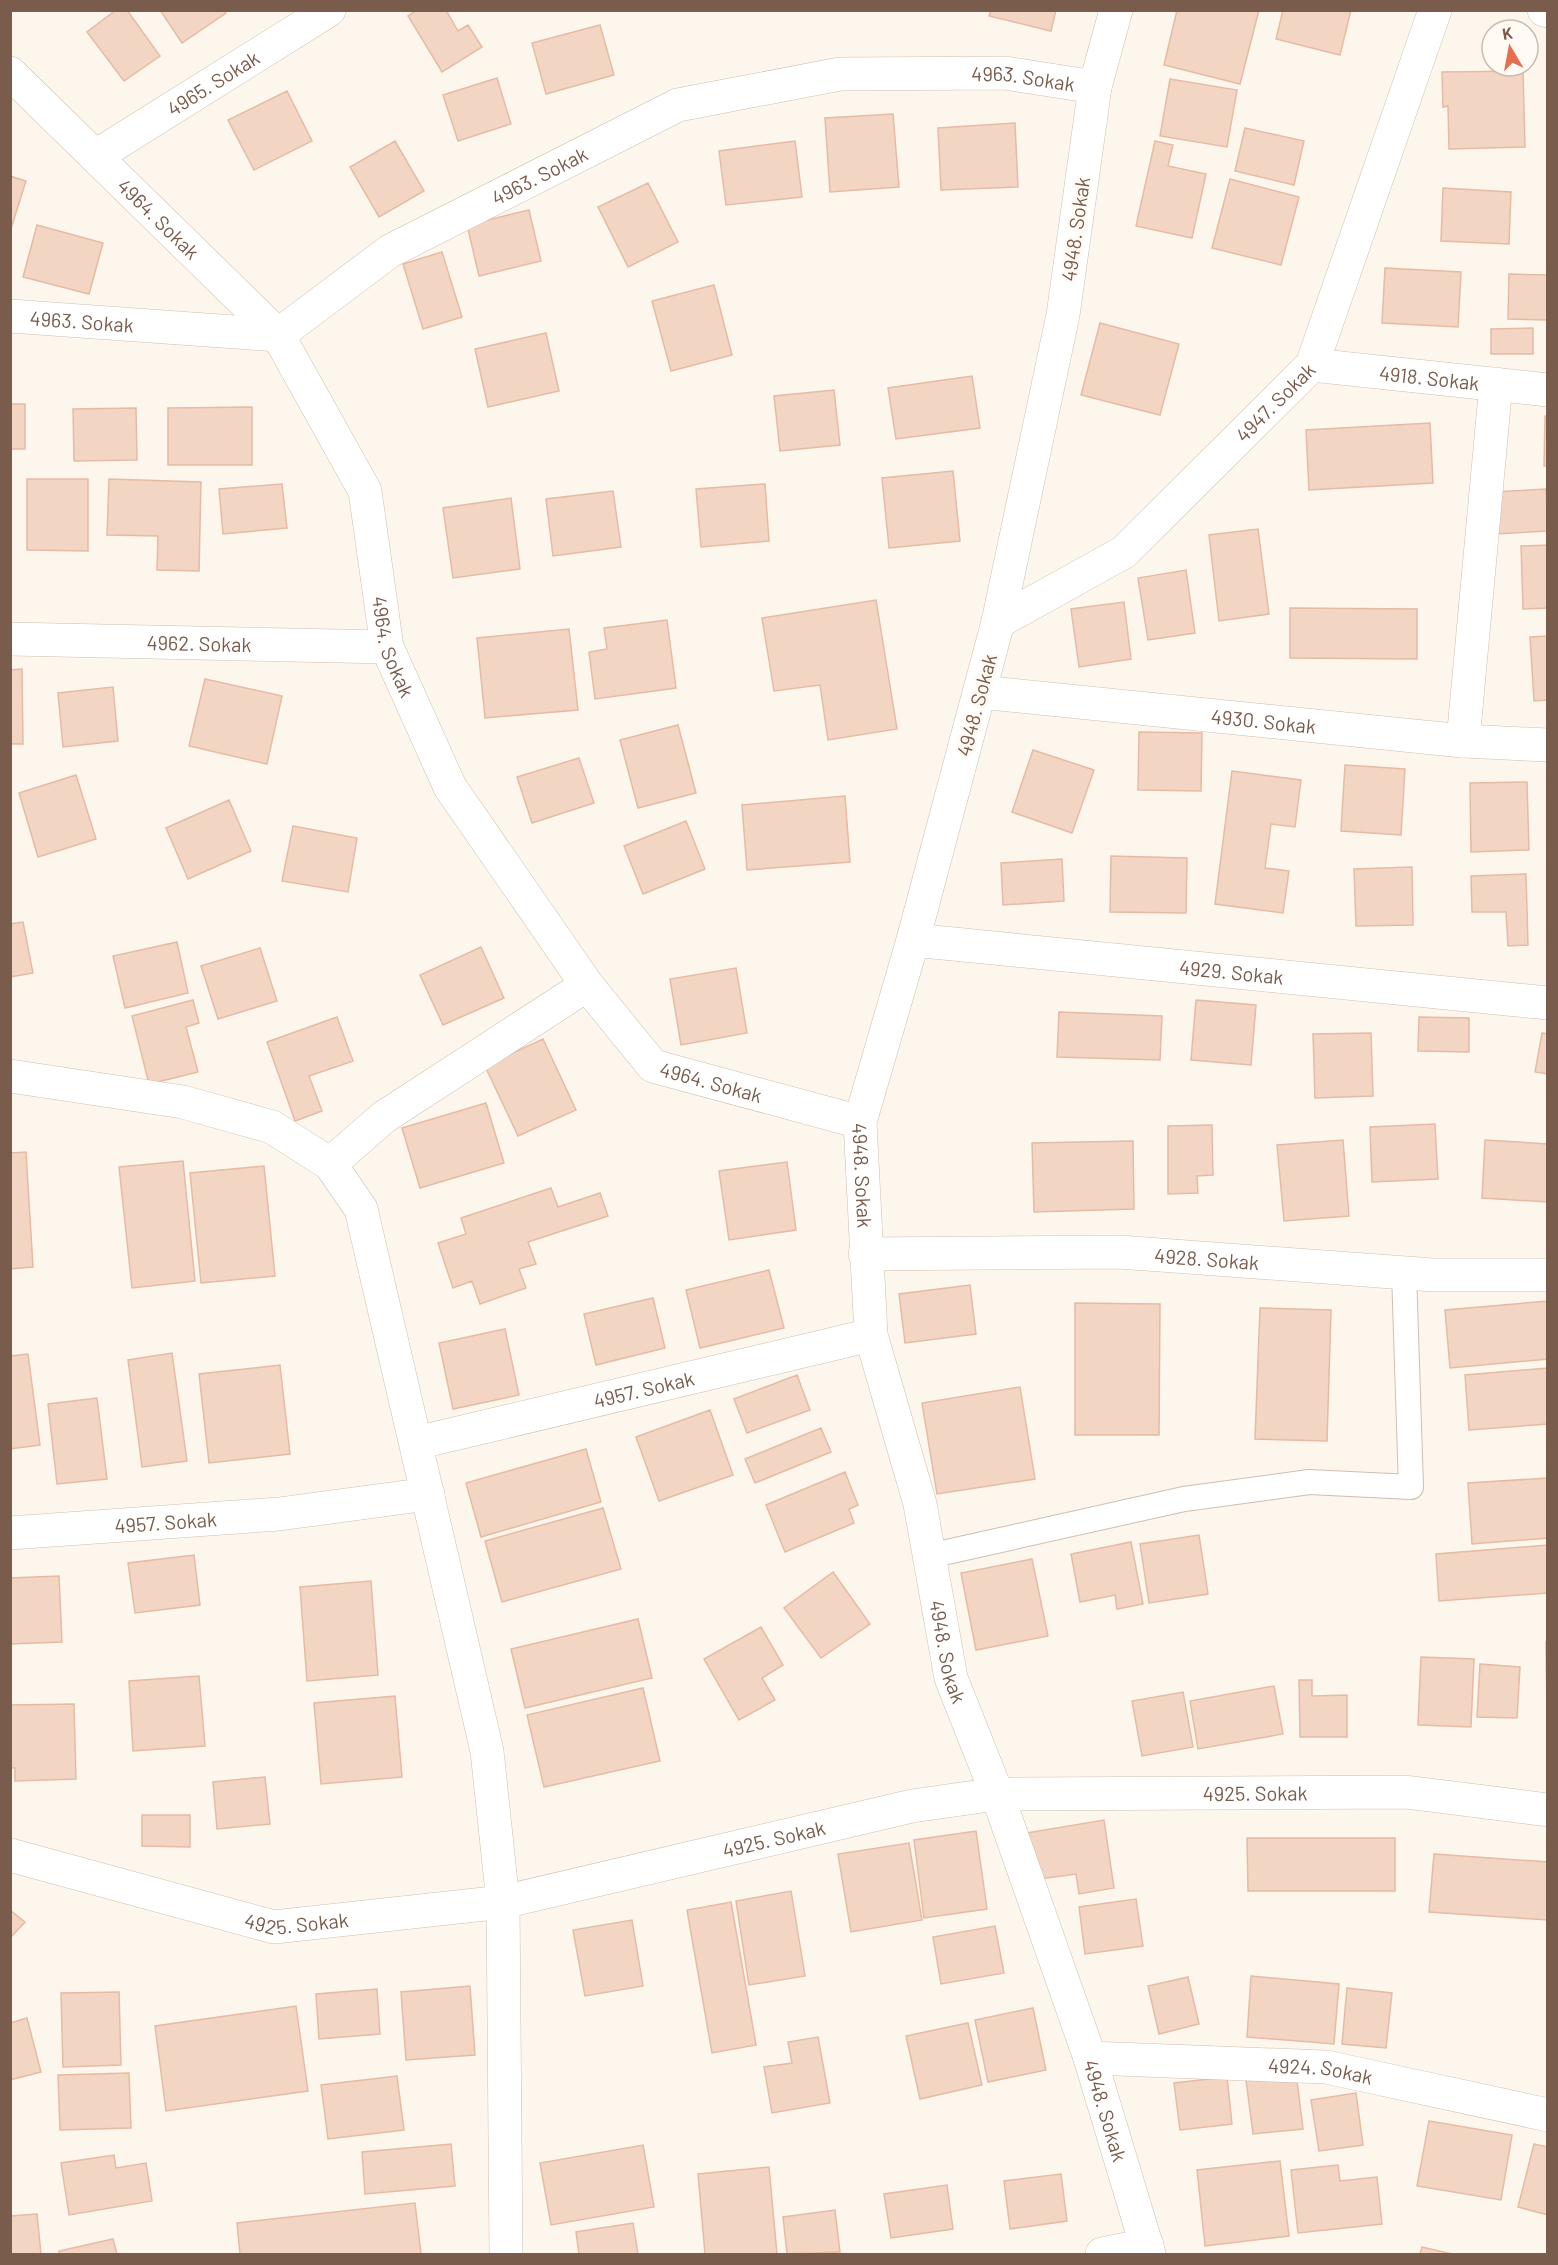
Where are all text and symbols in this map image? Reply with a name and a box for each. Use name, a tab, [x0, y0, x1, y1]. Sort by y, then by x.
north arrow	[1480, 18, 1540, 78]
text: K	[1501, 23, 1514, 43]
street label: 4965. Sokak	[162, 45, 264, 121]
street label: 4963. Sokak	[971, 61, 1077, 96]
street label: 4963. Sokak	[487, 141, 591, 210]
street label: 4964. Sokak	[113, 173, 205, 264]
street label: 4948. Sokak	[1056, 175, 1094, 283]
street label: 4963. Sokak	[29, 305, 135, 337]
street label: 4947. Sokak	[1230, 357, 1320, 447]
street label: 4918. Sokak	[1378, 360, 1481, 395]
street label: 4964. Sokak	[368, 594, 420, 701]
street label: 4962. Sokak	[146, 630, 252, 656]
street label: 4948. Sokak	[951, 651, 1001, 759]
street label: 4930. Sokak	[1210, 704, 1317, 738]
street label: 4929. Sokak	[1178, 954, 1285, 989]
street label: 4964. Sokak	[657, 1056, 765, 1107]
street label: 4948. Sokak	[848, 1122, 877, 1228]
street label: 4928. Sokak	[1154, 1243, 1260, 1274]
street label: 4957. Sokak	[591, 1365, 696, 1412]
street label: 4957. Sokak	[114, 1506, 218, 1538]
street label: 4948. Sokak	[925, 1598, 972, 1707]
street label: 4925. Sokak	[1203, 1780, 1307, 1805]
street label: 4925. Sokak	[720, 1815, 827, 1862]
street label: 4925. Sokak	[242, 1907, 350, 1939]
street label: 4924. Sokak	[1268, 2053, 1375, 2089]
street label: 4948. Sokak	[1079, 2057, 1132, 2164]

